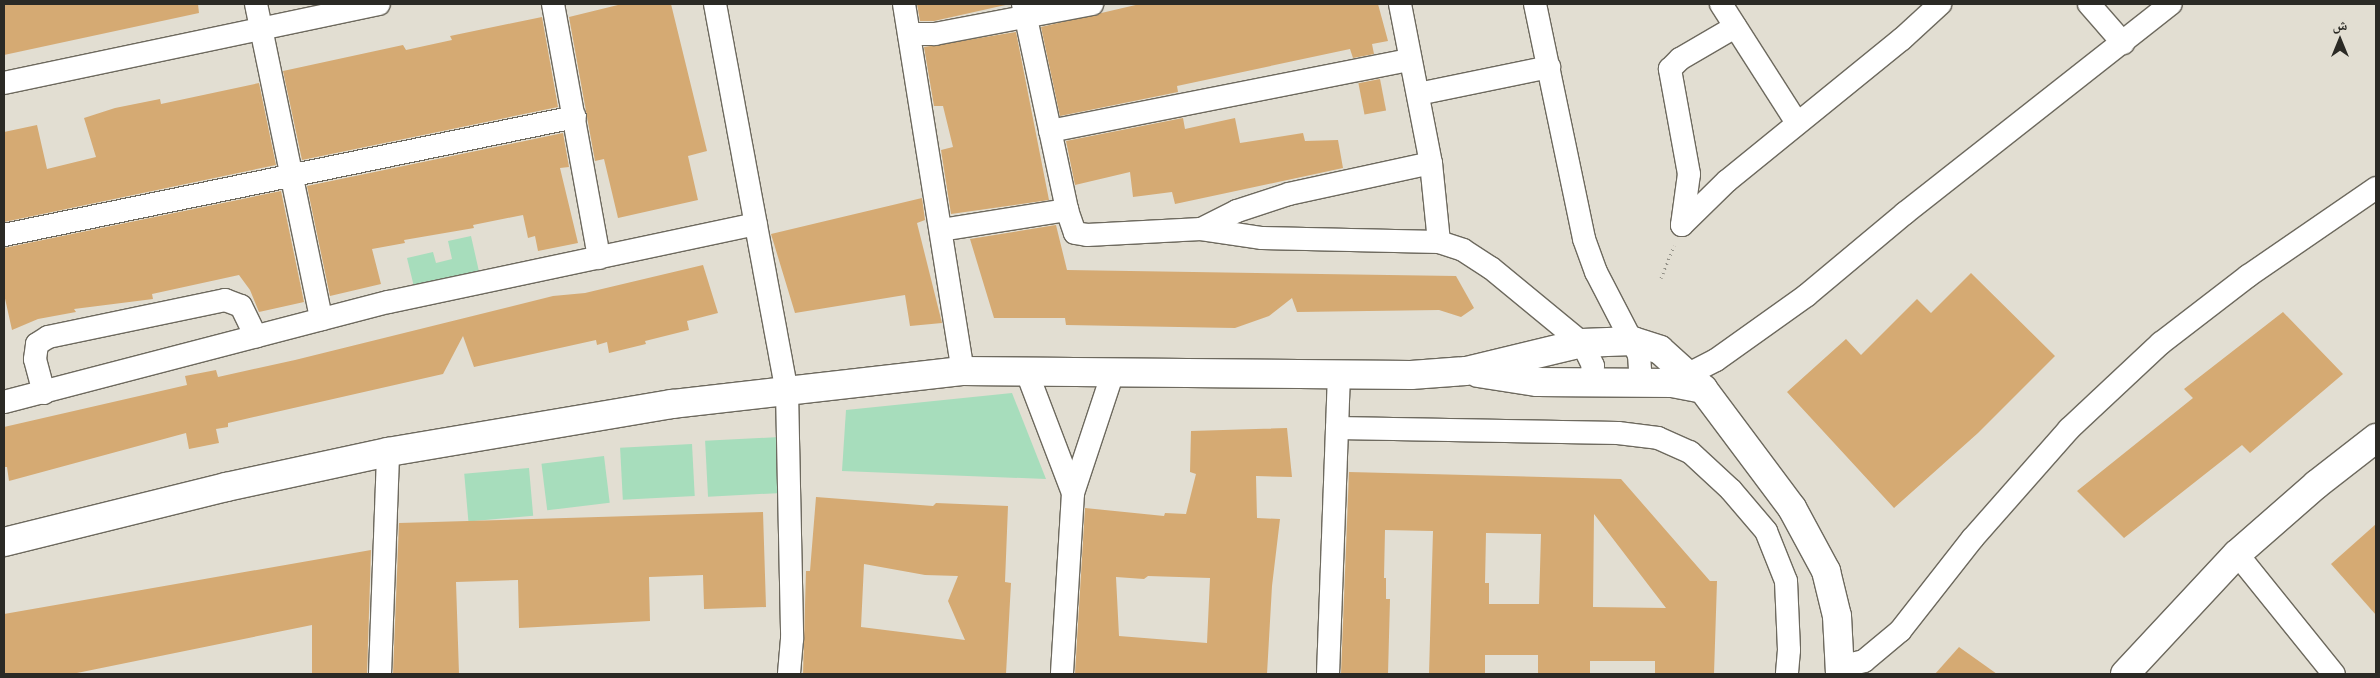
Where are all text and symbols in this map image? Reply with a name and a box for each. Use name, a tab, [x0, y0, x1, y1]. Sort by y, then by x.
text: ش	[2333, 14, 2347, 35]
north arrow	[2315, 15, 2365, 65]

